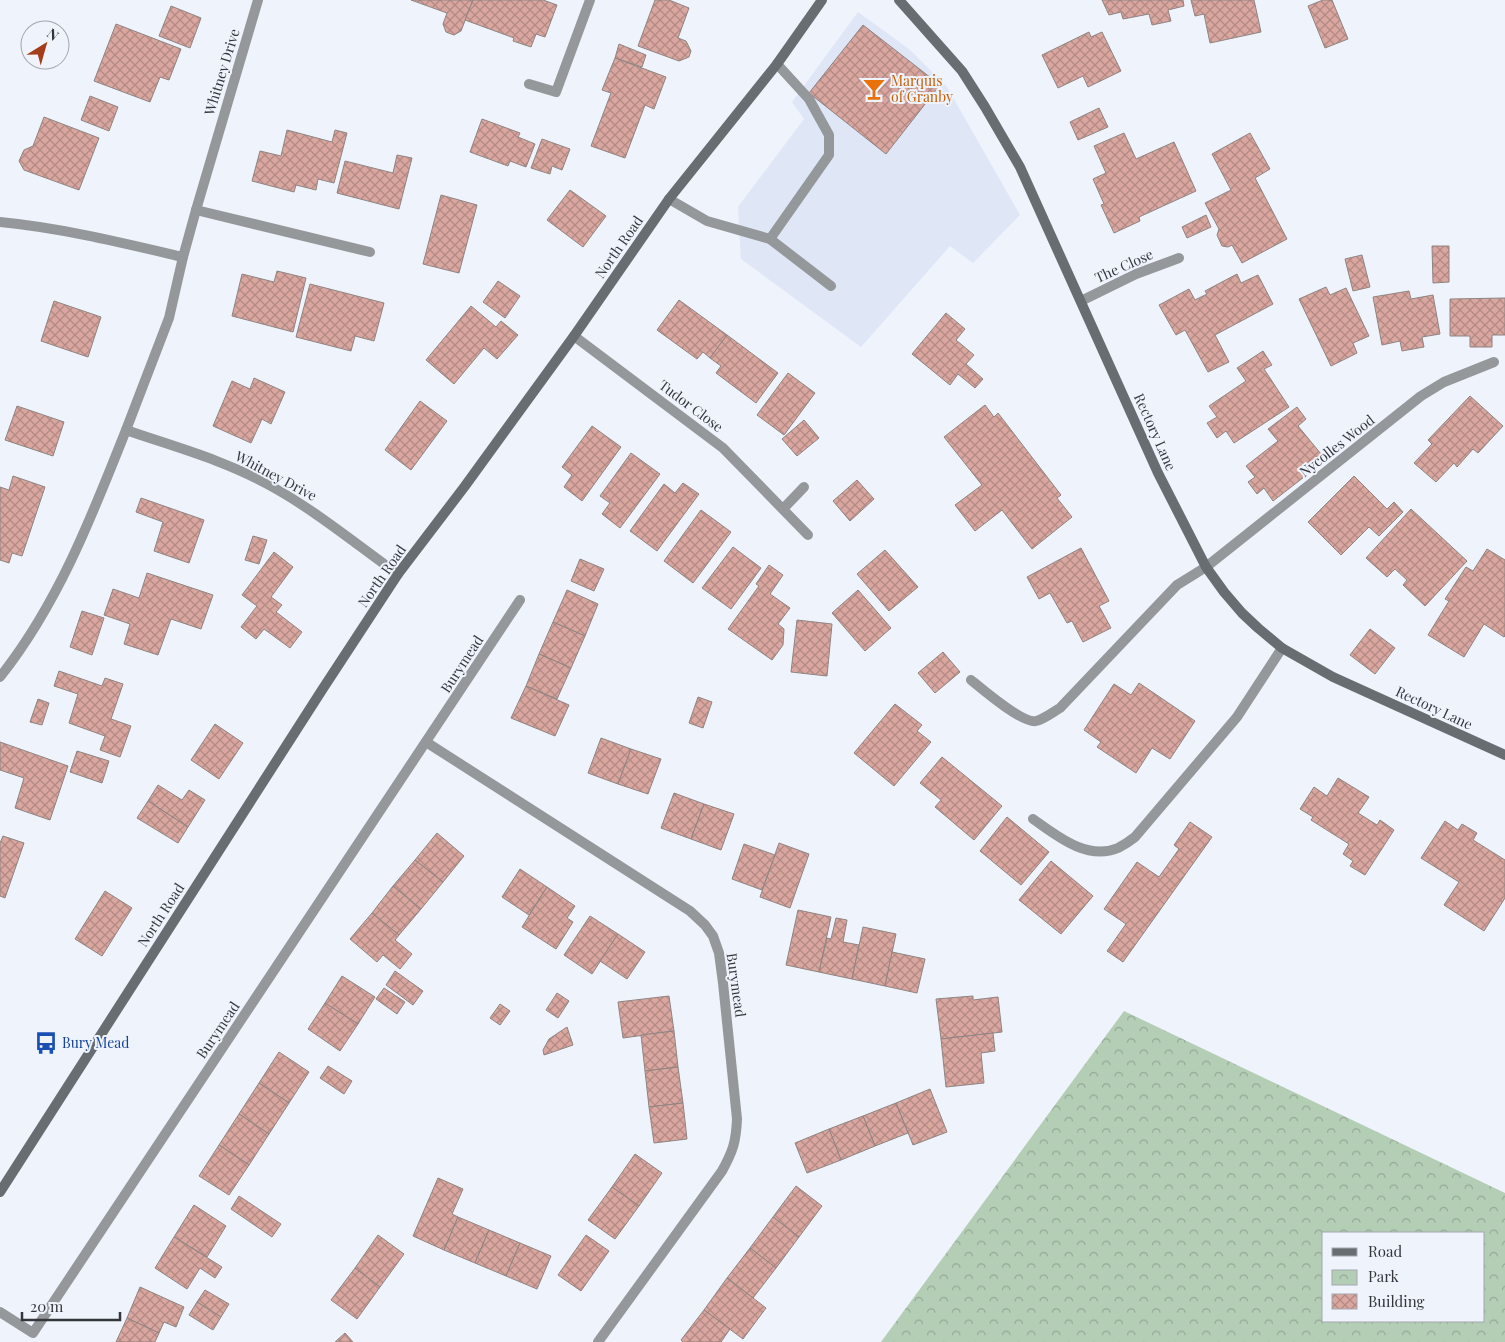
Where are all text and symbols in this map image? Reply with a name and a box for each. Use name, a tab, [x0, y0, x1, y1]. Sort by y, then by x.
north arrow	[20, 20, 70, 70]
text: N	[43, 24, 63, 45]
street label: Whitney Drive	[199, 26, 244, 118]
place label: Marquis of Granby	[891, 71, 953, 106]
bar icon: Marquis of Granby	[861, 76, 887, 102]
street label: North Road	[590, 212, 647, 282]
street label: The Close	[1092, 244, 1156, 287]
street label: Tudor Close	[655, 375, 727, 436]
street label: Rectory Lane	[1130, 390, 1181, 473]
street label: Nycolles Wood	[1295, 410, 1378, 481]
street label: Whitney Drive	[231, 446, 320, 505]
street label: North Road	[353, 541, 410, 611]
street label: Burymead	[436, 631, 487, 696]
street label: Rectory Lane	[1393, 681, 1476, 734]
street label: North Road	[133, 879, 188, 950]
street label: Burymead	[723, 952, 750, 1018]
street label: Burymead	[192, 998, 244, 1062]
bus stop icon: Bury Mead	[33, 1030, 59, 1056]
place label: Bury Mead	[62, 1033, 129, 1052]
legend	[1322, 1232, 1485, 1322]
text: Road	[1368, 1241, 1402, 1261]
text: Park	[1368, 1266, 1400, 1286]
scale bar	[22, 1290, 120, 1322]
text: Building	[1368, 1291, 1425, 1311]
text: 20 m	[30, 1296, 64, 1316]

